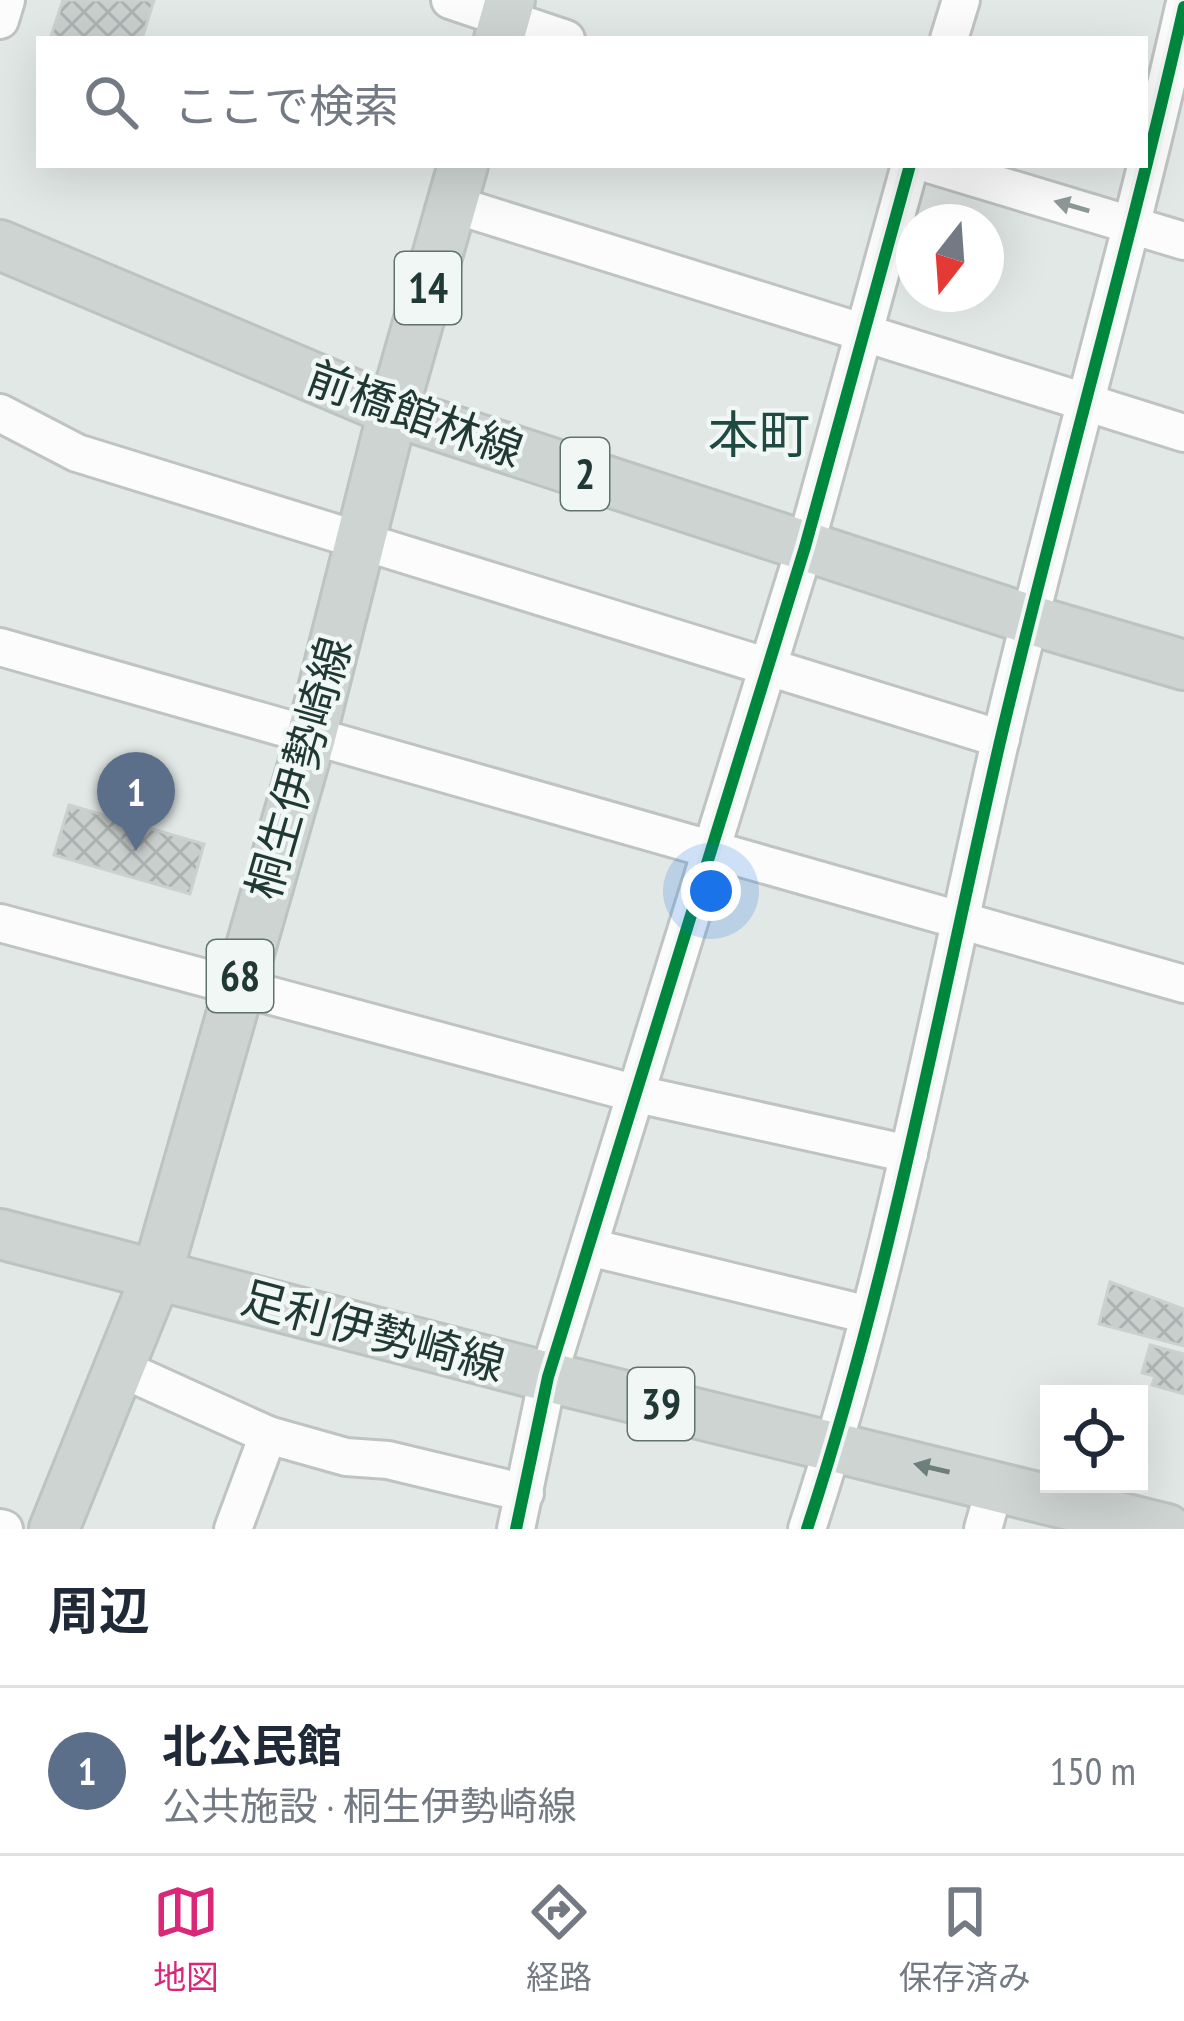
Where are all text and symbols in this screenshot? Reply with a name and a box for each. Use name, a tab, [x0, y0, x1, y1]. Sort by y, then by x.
search box	[36, 36, 1148, 168]
icon: search	[78, 69, 144, 135]
text: ここで検索	[174, 76, 399, 134]
one-way arrow	[1053, 196, 1090, 215]
north arrow	[896, 204, 1004, 312]
road number: 14	[395, 252, 461, 324]
street label: 前橋館林線	[300, 347, 531, 479]
district label: 本町	[708, 401, 810, 467]
road number: 2	[561, 438, 609, 510]
street label: 桐生伊勢崎線	[233, 630, 363, 905]
pin: 1	[97, 752, 175, 851]
your location	[681, 861, 741, 921]
road number: 68	[207, 940, 273, 1012]
street label: 足利伊勢崎線	[235, 1267, 511, 1393]
road number: 39	[628, 1368, 694, 1440]
map controls	[1040, 1385, 1148, 1493]
button: locate	[1040, 1385, 1148, 1493]
one-way arrow	[913, 1458, 950, 1477]
text: 周辺	[48, 1577, 150, 1643]
text: 北公民館	[162, 1716, 342, 1774]
text: 1	[78, 1745, 96, 1796]
text: 150 m	[1050, 1745, 1136, 1796]
text: 公共施設 · 桐生伊勢崎線	[162, 1780, 577, 1831]
tab: 地図	[153, 1879, 219, 1999]
tab: 経路	[526, 1879, 592, 1999]
tab: 保存済み	[899, 1879, 1031, 1999]

